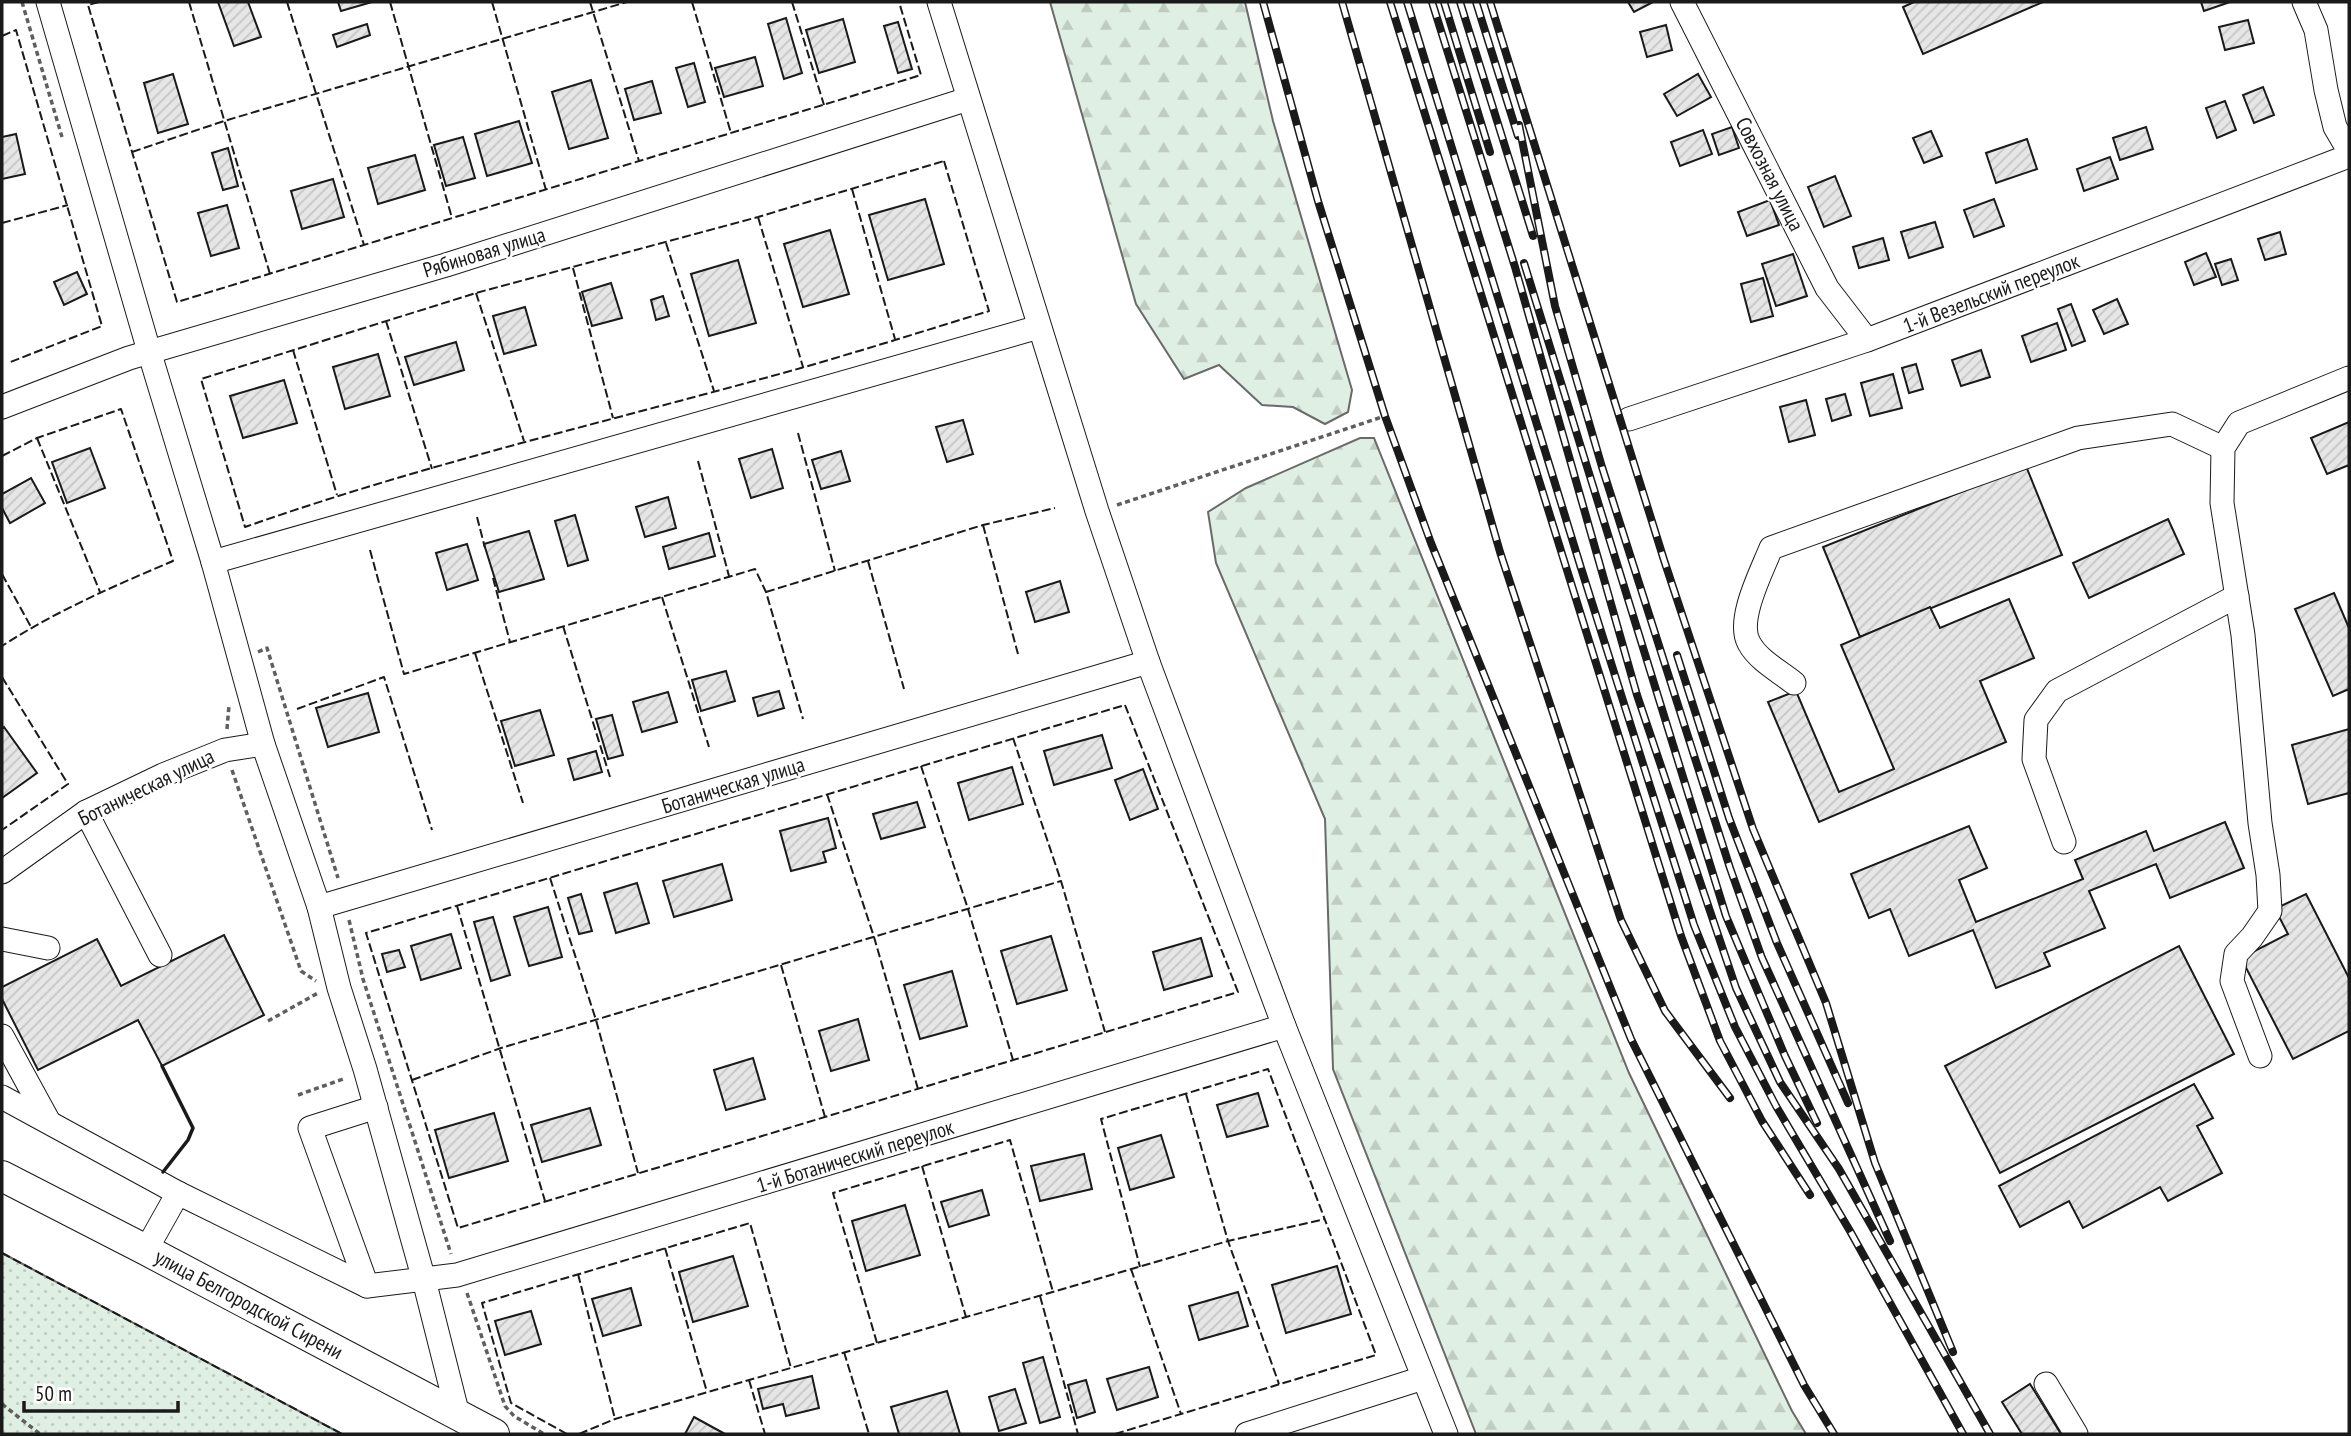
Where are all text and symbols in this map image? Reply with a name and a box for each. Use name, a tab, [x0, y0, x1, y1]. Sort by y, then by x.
street label: Совхозная улица	[1730, 112, 1810, 236]
street label: Рябиновая улица	[420, 221, 548, 283]
street label: 1-й Везельский переулок	[1899, 247, 2083, 339]
street label: Ботаническая улица	[74, 742, 218, 832]
street label: Ботаническая улица	[658, 750, 808, 820]
street label: 1-й Ботанический переулок	[753, 1113, 957, 1199]
street label: улица Белгородской Сирени	[150, 1243, 348, 1365]
scale bar	[24, 1370, 178, 1414]
text: 50 m	[35, 1380, 72, 1407]

